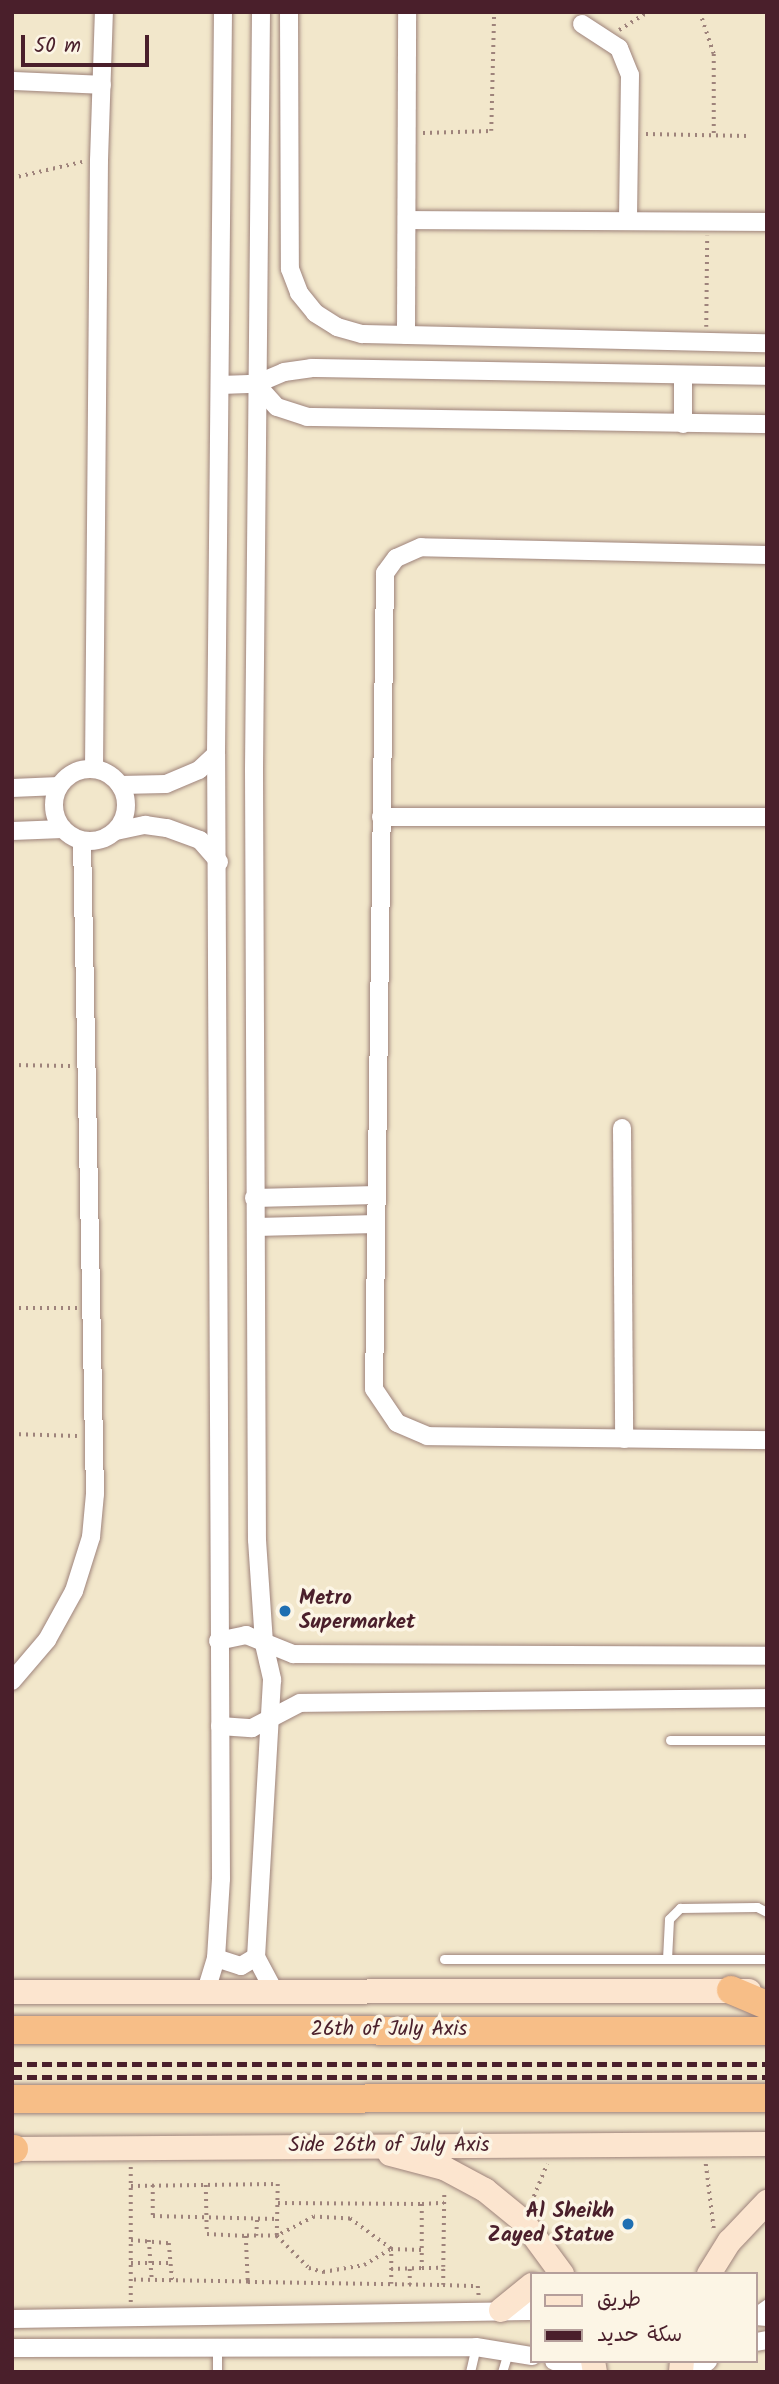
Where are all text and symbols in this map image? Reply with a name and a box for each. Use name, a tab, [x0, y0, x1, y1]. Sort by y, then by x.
scale bar	[24, 21, 152, 65]
text: 50 m	[34, 30, 81, 63]
place label: Metro Supermarket	[299, 1586, 416, 1636]
marker: Metro Supermarket	[277, 1603, 293, 1619]
street label: 26th of July Axis	[311, 2017, 467, 2043]
street label: Side 26th of July Axis	[288, 2133, 490, 2159]
place label: Al Sheikh Zayed Statue	[487, 2199, 614, 2249]
marker: Al Sheikh Zayed Statue	[620, 2216, 636, 2232]
legend	[530, 2272, 758, 2363]
text: طريق	[597, 2284, 641, 2317]
text: سكة حديد	[597, 2319, 682, 2352]

